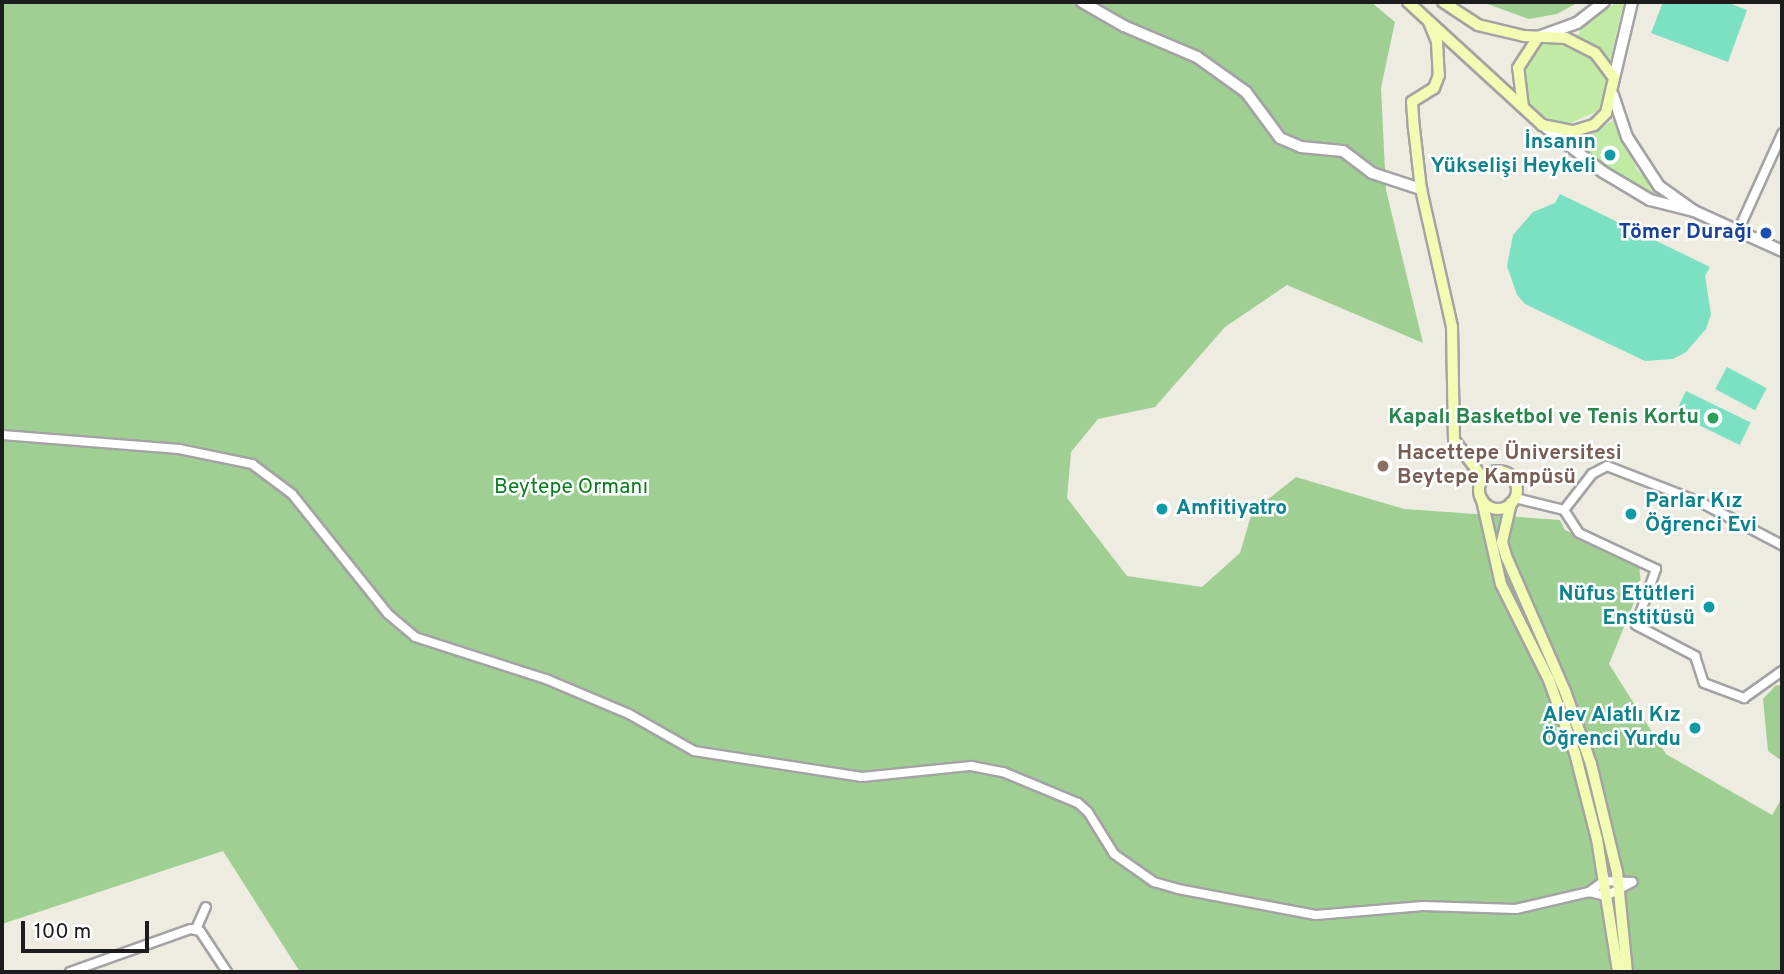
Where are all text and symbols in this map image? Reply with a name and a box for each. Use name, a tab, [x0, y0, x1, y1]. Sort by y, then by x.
place label: İnsanın Yükselişi Heykeli	[1430, 130, 1596, 180]
marker: İnsanın Yükselişi Heykeli	[1602, 147, 1618, 163]
place label: Tömer Durağı	[1618, 220, 1752, 246]
marker: Tömer Durağı	[1758, 225, 1774, 241]
place label: Kapalı Basketbol ve Tenis Kortu	[1388, 405, 1699, 431]
marker: Kapalı Basketbol ve Tenis Kortu	[1705, 410, 1721, 426]
place label: Hacettepe Üniversitesi Beytepe Kampüsü	[1397, 441, 1622, 491]
marker: Hacettepe Üniversitesi Beytepe Kampüsü	[1375, 458, 1391, 474]
park label: Beytepe Ormanı	[494, 475, 648, 501]
place label: Parlar Kız Öğrenci Evi	[1645, 489, 1757, 539]
place label: Amfitiyatro	[1176, 496, 1287, 522]
marker: Amfitiyatro	[1154, 501, 1170, 517]
marker: Parlar Kız Öğrenci Evi	[1623, 506, 1639, 522]
place label: Nüfus Etütleri Enstitüsü	[1559, 582, 1695, 632]
marker: Nüfus Etütleri Enstitüsü	[1701, 599, 1717, 615]
place label: Alev Alatlı Kız Öğrenci Yurdu	[1541, 703, 1681, 753]
marker: Alev Alatlı Kız Öğrenci Yurdu	[1687, 720, 1703, 736]
scale bar	[24, 908, 152, 952]
text: 100 m	[34, 919, 91, 946]

